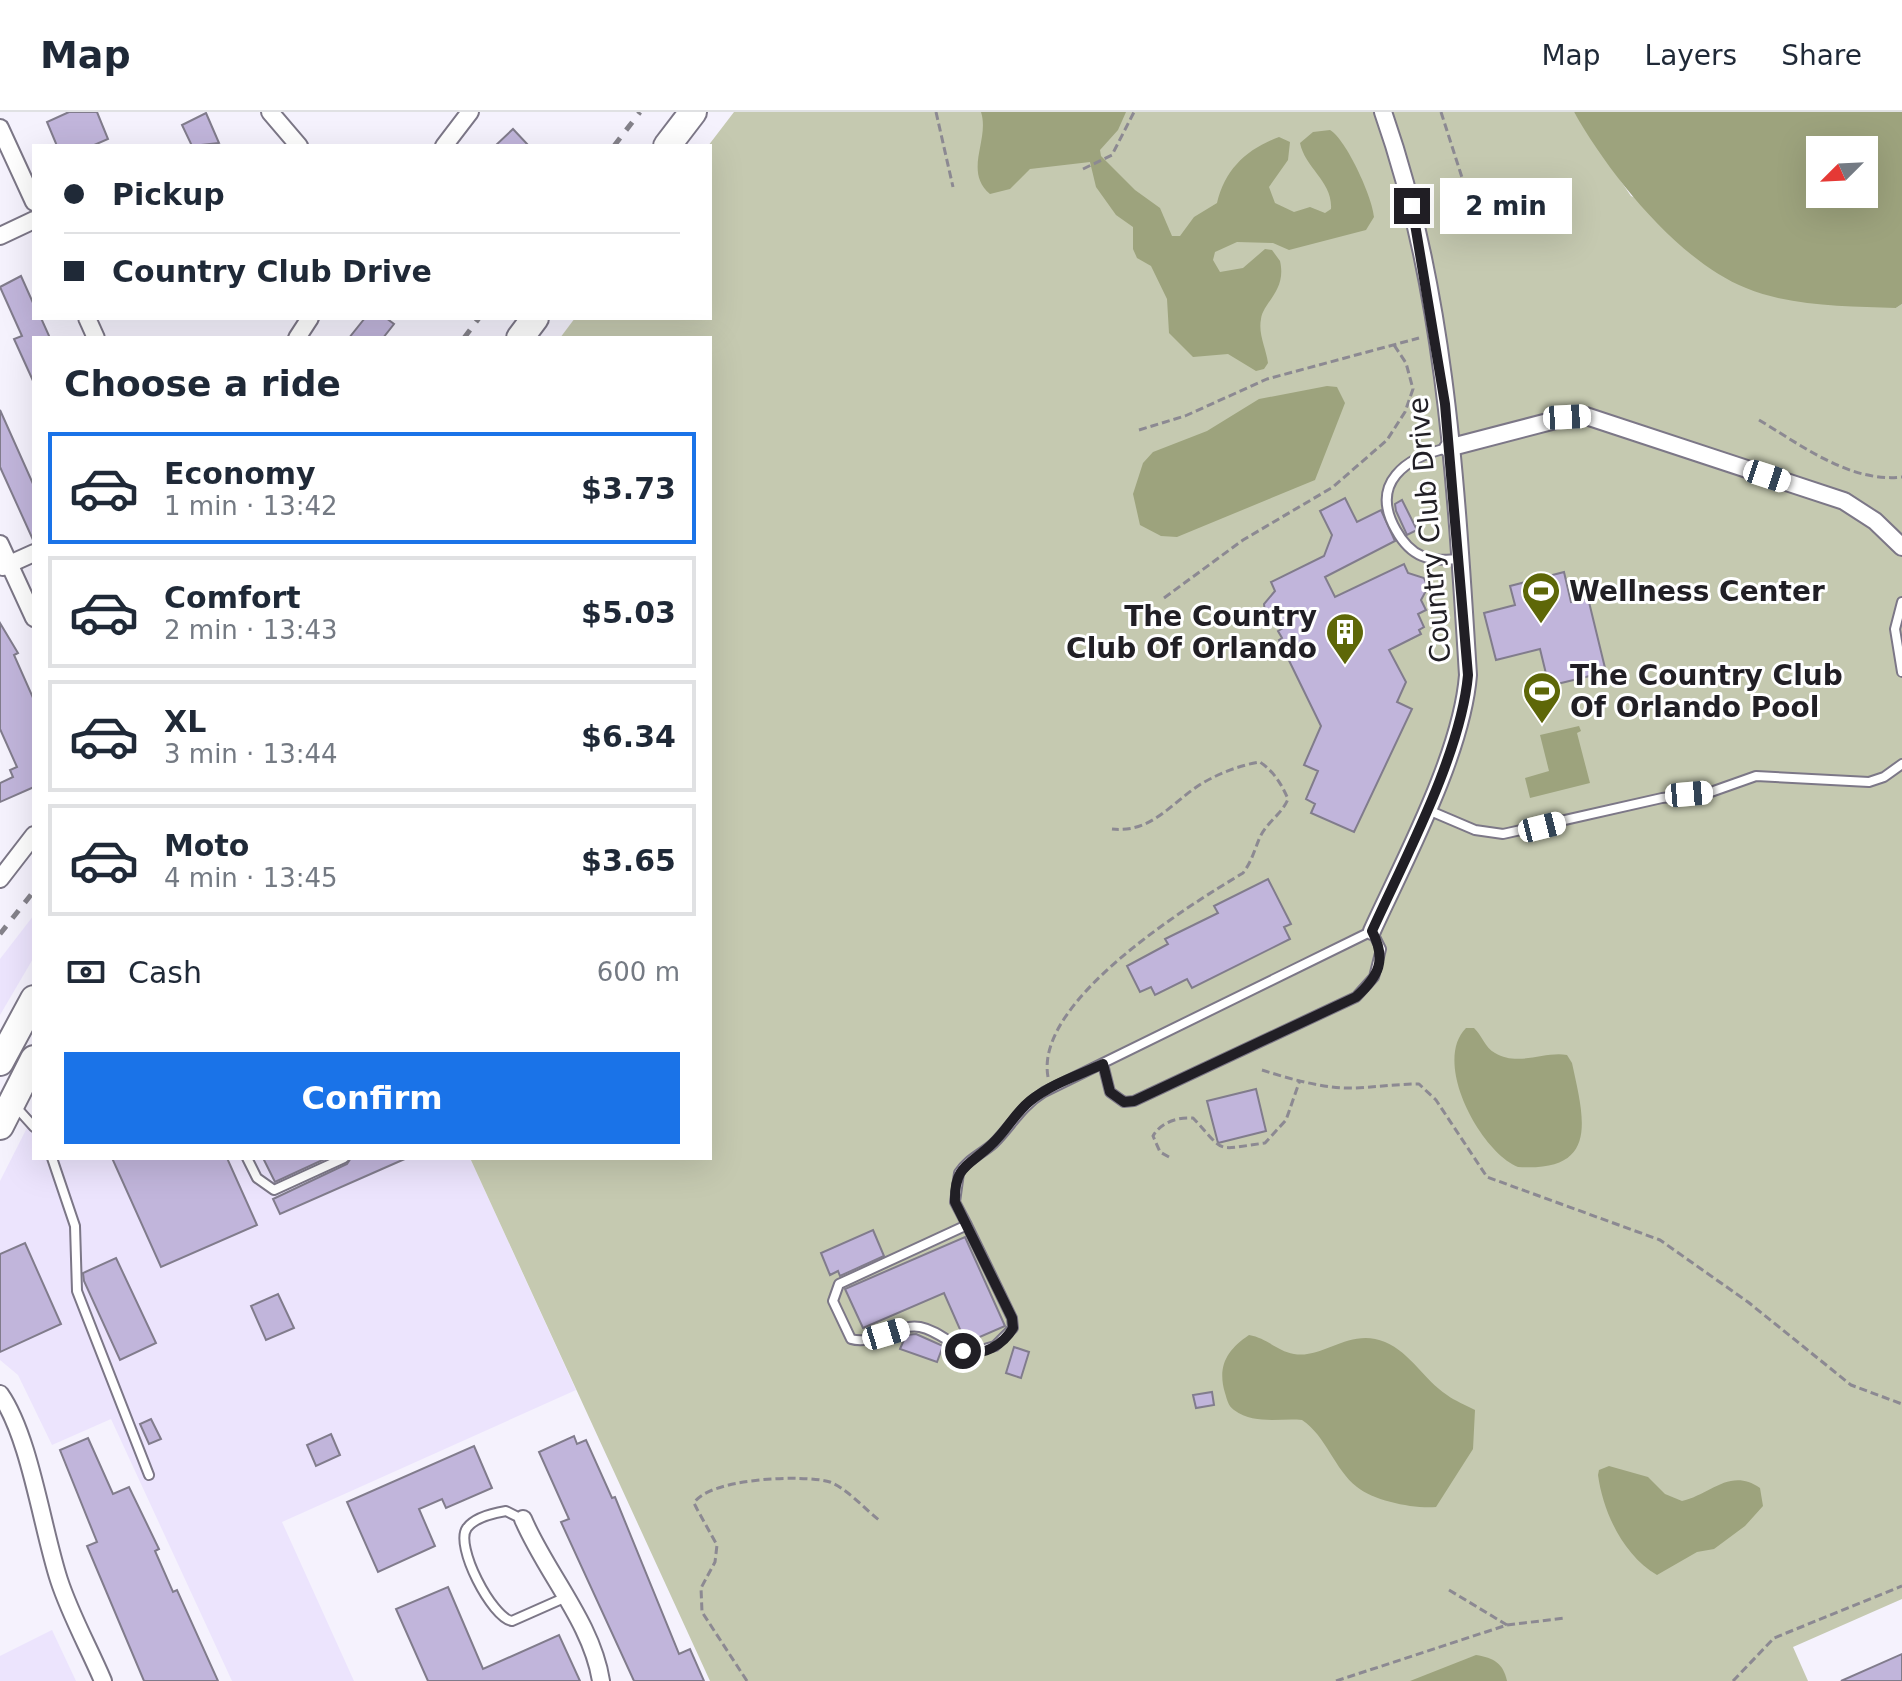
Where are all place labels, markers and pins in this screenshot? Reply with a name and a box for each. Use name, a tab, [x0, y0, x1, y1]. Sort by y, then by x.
sports icon: Wellness Center	[1520, 570, 1562, 625]
place label: Wellness Center	[1569, 575, 1825, 608]
place label: The Country Club Of Orlando	[1066, 600, 1317, 665]
building icon: The Country Club Of Orlando	[1324, 611, 1366, 666]
place label: The Country Club Of Orlando Pool	[1570, 659, 1843, 724]
sports icon: The Country Club Of Orlando Pool	[1521, 670, 1563, 725]

